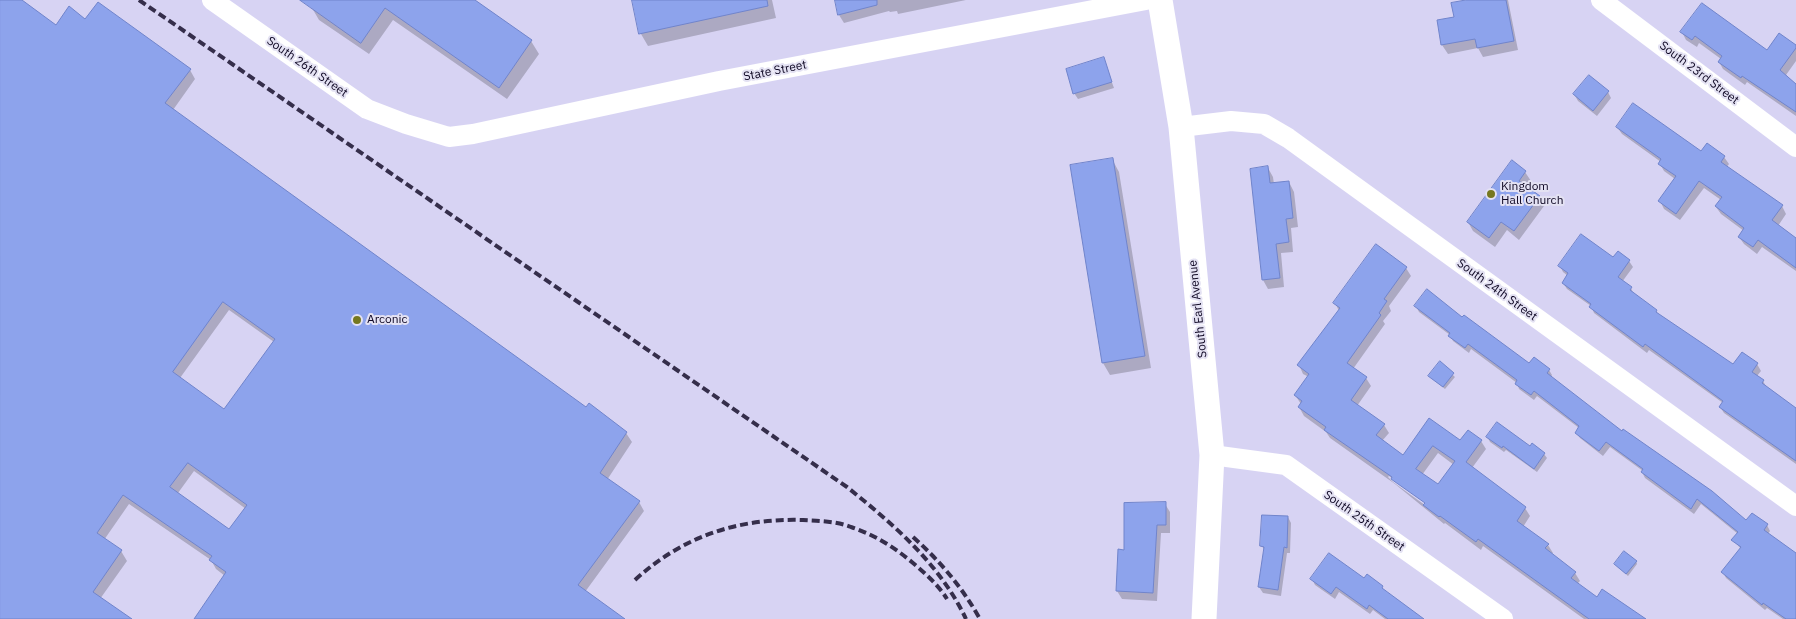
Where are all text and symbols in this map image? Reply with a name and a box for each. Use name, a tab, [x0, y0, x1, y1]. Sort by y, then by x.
street label: South 26th Street	[264, 34, 350, 100]
street label: South 23rd Street	[1656, 38, 1742, 108]
street label: State Street	[742, 58, 808, 84]
place label: Kingdom Hall Church	[1501, 180, 1563, 208]
marker: Kingdom Hall Church	[1485, 188, 1497, 200]
street label: South 24th Street	[1454, 256, 1540, 324]
street label: South Earl Avenue	[1186, 259, 1210, 359]
place label: Arconic	[367, 313, 408, 327]
marker: Arconic	[351, 314, 363, 326]
street label: South 25th Street	[1321, 488, 1407, 554]

